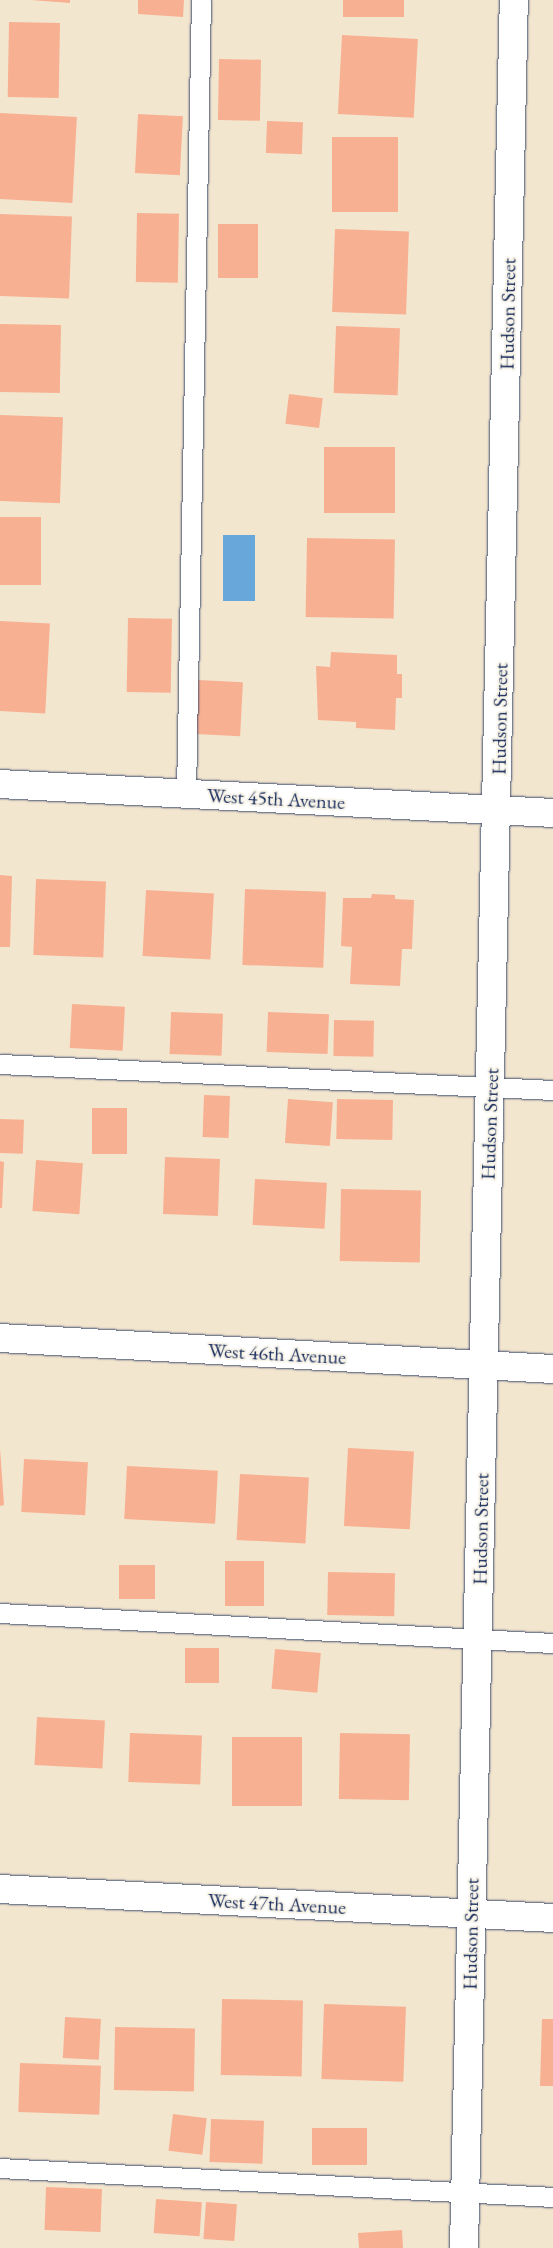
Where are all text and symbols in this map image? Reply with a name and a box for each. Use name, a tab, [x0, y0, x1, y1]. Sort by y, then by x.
street label: Hudson Street	[495, 258, 521, 370]
street label: Hudson Street	[487, 663, 513, 775]
street label: West 45th Avenue	[206, 783, 346, 815]
street label: Hudson Street	[476, 1068, 504, 1180]
street label: West 46th Avenue	[207, 1338, 347, 1370]
street label: Hudson Street	[468, 1473, 494, 1585]
street label: Hudson Street	[458, 1878, 484, 1990]
street label: West 47th Avenue	[207, 1888, 347, 1920]

